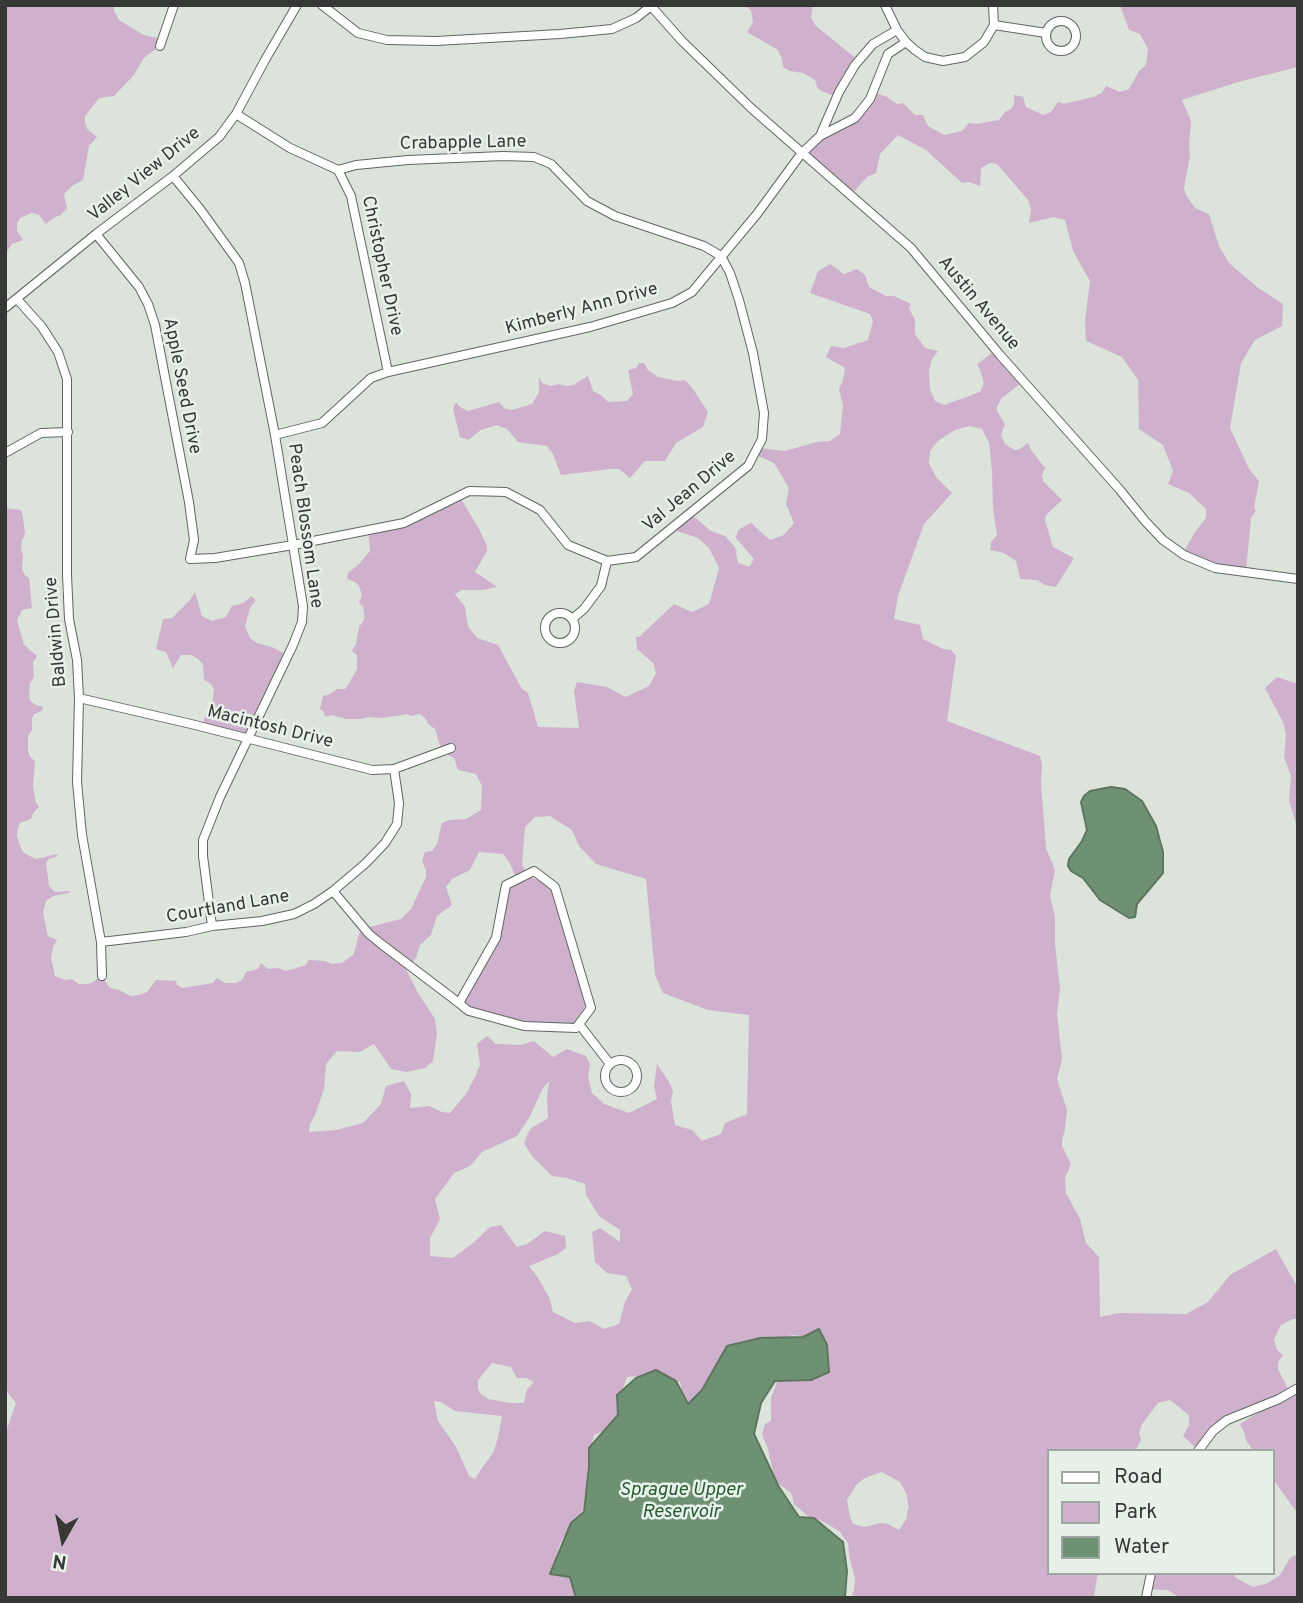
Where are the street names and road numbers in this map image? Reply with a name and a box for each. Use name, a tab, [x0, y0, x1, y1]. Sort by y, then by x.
street label: Valley View Drive	[85, 123, 205, 227]
street label: Crabapple Lane	[400, 132, 526, 156]
street label: Christopher Drive	[356, 194, 406, 338]
street label: Austin Avenue	[932, 253, 1024, 355]
street label: Kimberly Ann Drive	[503, 279, 661, 341]
street label: Apple Seed Drive	[157, 316, 205, 456]
street label: Peach Blossom Lane	[282, 442, 326, 610]
street label: Val Jean Drive	[639, 447, 741, 537]
street label: Baldwin Drive	[41, 576, 73, 688]
street label: Macintosh Drive	[205, 702, 335, 754]
street label: Courtland Lane	[165, 887, 291, 929]

